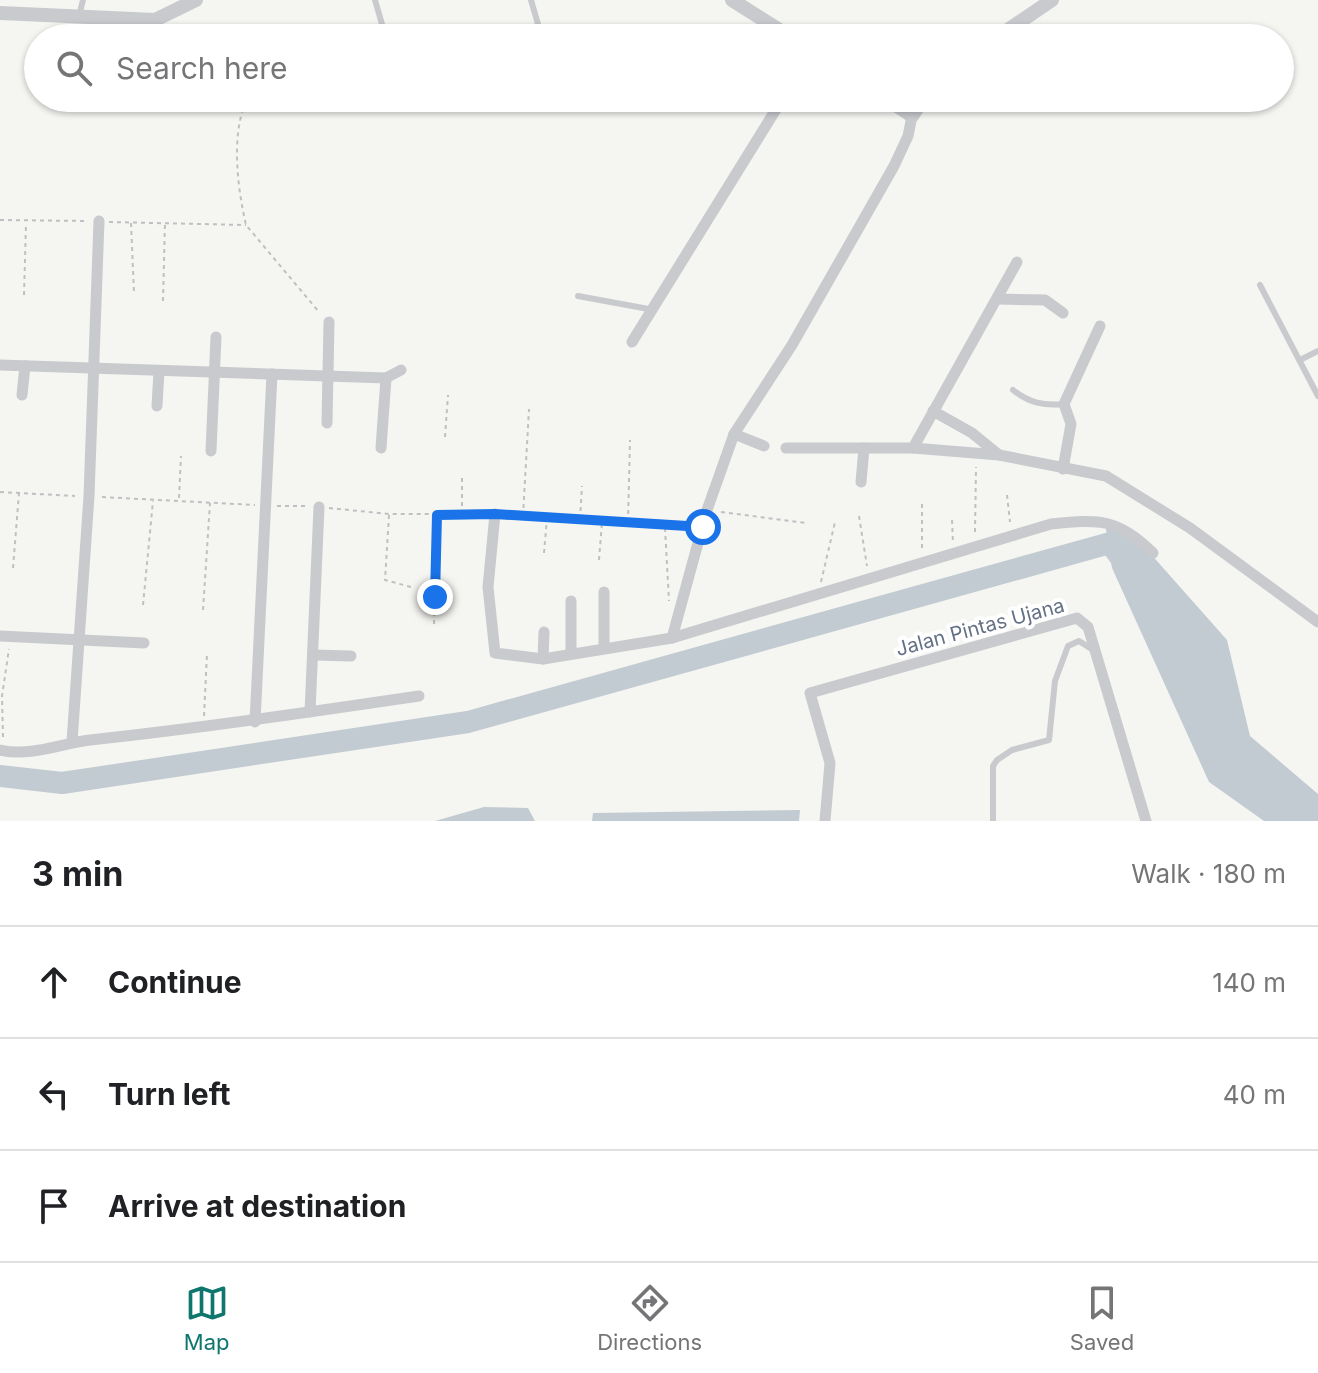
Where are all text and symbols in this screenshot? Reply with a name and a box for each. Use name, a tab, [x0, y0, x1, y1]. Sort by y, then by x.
search box	[24, 24, 1294, 112]
icon: search	[52, 46, 96, 90]
text: Search here	[116, 50, 288, 86]
route start	[685, 509, 721, 545]
route end	[417, 579, 453, 615]
street label: Jalan Pintas Ujana	[893, 593, 1067, 661]
text: 3 min	[32, 853, 123, 894]
text: Walk · 180 m	[1131, 858, 1286, 889]
icon: ahead	[32, 960, 76, 1004]
text: Continue	[108, 964, 242, 1000]
text: 140 m	[1212, 967, 1286, 998]
icon: left	[32, 1072, 76, 1116]
text: Turn left	[108, 1076, 230, 1112]
text: 40 m	[1223, 1079, 1286, 1110]
icon: arrive	[32, 1184, 76, 1228]
text: Arrive at destination	[108, 1188, 406, 1224]
tab: Map	[184, 1281, 230, 1355]
tab: Directions	[597, 1281, 702, 1355]
tab: Saved	[1070, 1281, 1134, 1355]

